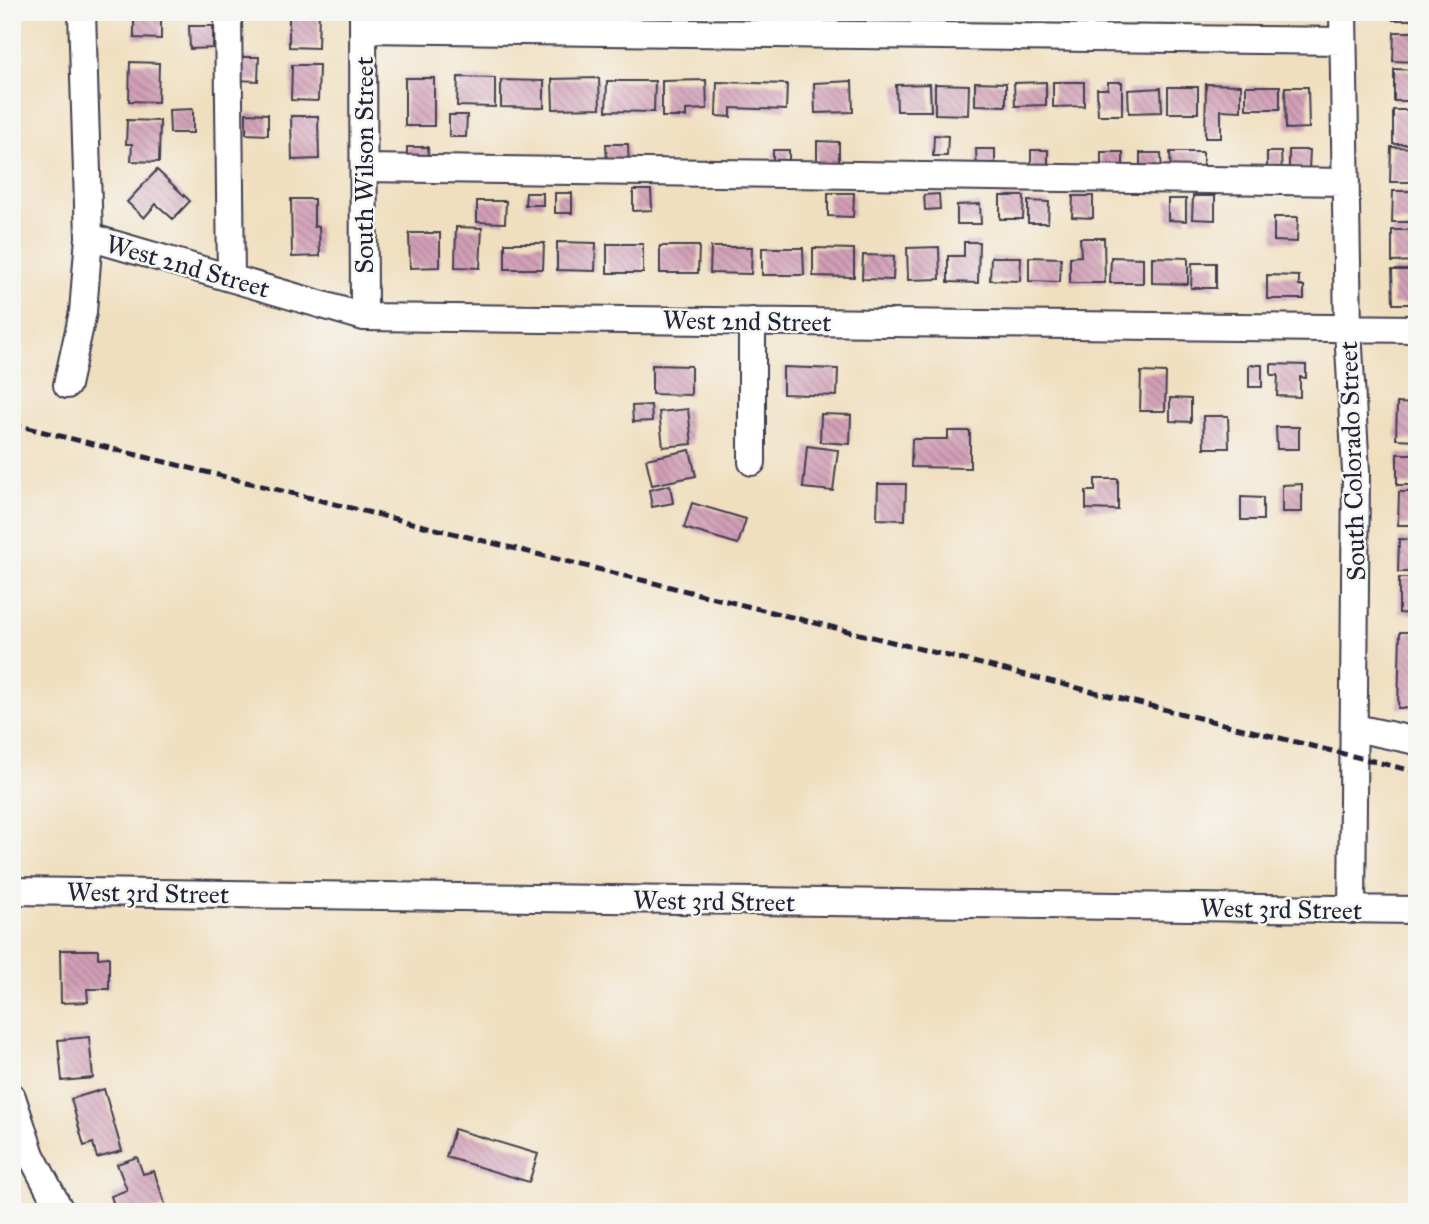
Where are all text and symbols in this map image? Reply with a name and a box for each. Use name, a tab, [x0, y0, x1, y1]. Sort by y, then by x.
street label: South Wilson Street	[348, 56, 380, 274]
street label: West 2nd Street	[102, 227, 274, 305]
street label: West 2nd Street	[662, 304, 832, 338]
street label: South Colorado Street	[1332, 341, 1372, 581]
street label: West 3rd Street	[67, 876, 229, 910]
street label: West 3rd Street	[633, 884, 795, 918]
street label: West 3rd Street	[1200, 892, 1362, 926]

